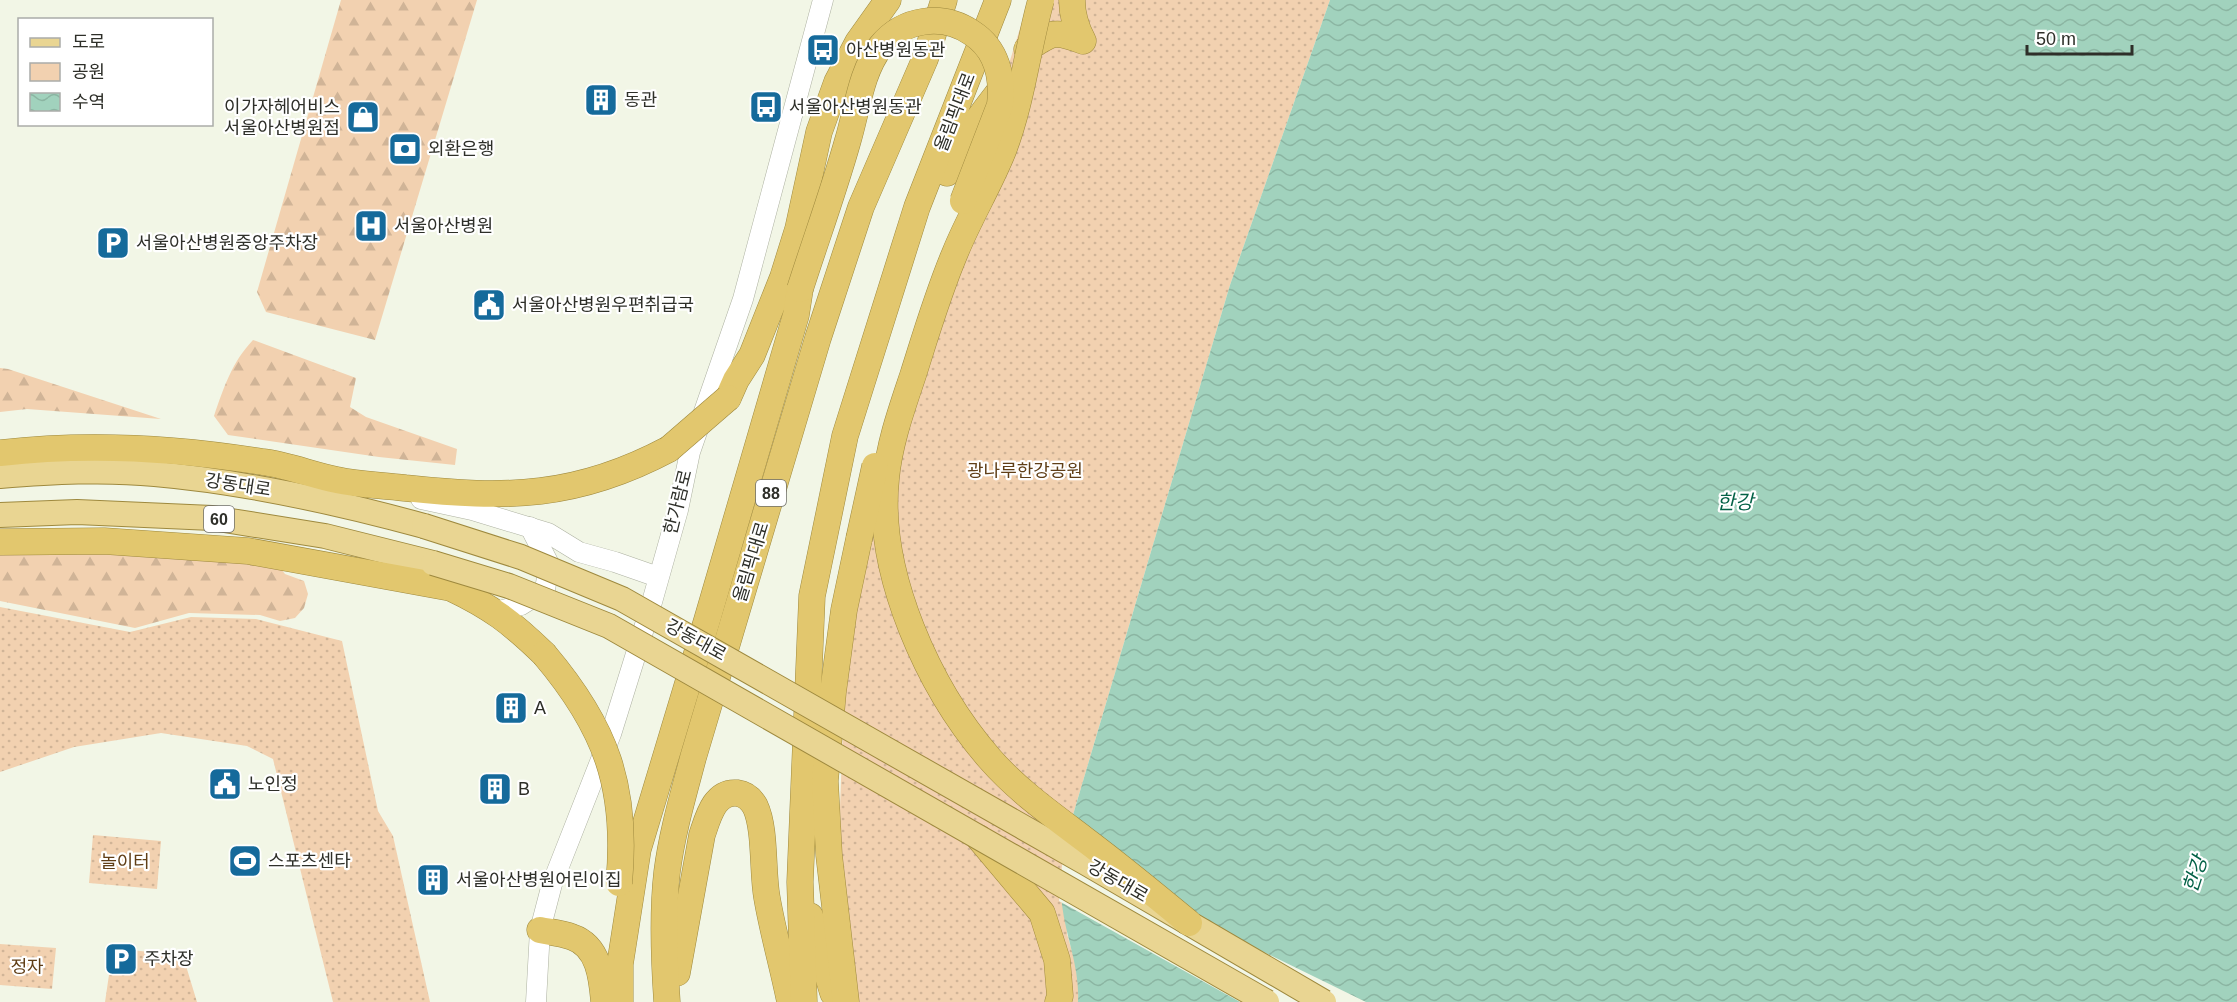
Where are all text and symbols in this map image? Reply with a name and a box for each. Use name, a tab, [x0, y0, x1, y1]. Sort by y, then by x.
legend	[18, 18, 213, 126]
scale bar	[2027, 18, 2132, 56]
text: 50 m	[2036, 29, 2076, 49]
text: 도로	[72, 32, 105, 52]
bus stop icon: 아산병원동관	[805, 32, 841, 68]
place label: 아산병원동관	[846, 40, 946, 60]
text: 공원	[72, 62, 105, 82]
street label: 올림픽대로	[931, 70, 979, 154]
building icon: 동관	[583, 82, 619, 118]
bus stop icon: 서울아산병원동관	[748, 89, 784, 125]
place label: 동관	[624, 90, 658, 110]
text: 수역	[72, 92, 105, 112]
place label: 이가자헤어비스 서울아산병원점	[224, 97, 340, 138]
place label: 서울아산병원동관	[789, 97, 922, 117]
shop icon: 이가자헤어비스 서울아산병원점	[345, 99, 381, 135]
bank icon: 외환은행	[387, 131, 423, 167]
place label: 외환은행	[428, 139, 494, 159]
hospital icon: 서울아산병원	[353, 208, 389, 244]
place label: 서울아산병원	[394, 216, 493, 236]
parking icon: 서울아산병원중앙주차장	[95, 225, 131, 261]
place label: 서울아산병원중앙주차장	[136, 233, 318, 253]
public building icon: 서울아산병원우편취급국	[471, 287, 507, 323]
place label: 서울아산병원우편취급국	[512, 295, 694, 315]
park label: 광나루한강공원	[967, 461, 1083, 481]
street label: 한가람로	[660, 467, 696, 537]
street label: 강동대로	[204, 470, 272, 500]
road number: 88	[756, 480, 786, 506]
water label: 한강	[1717, 491, 1756, 513]
road number: 60	[204, 506, 234, 532]
street label: 올림픽대로	[729, 519, 773, 605]
street label: 강동대로	[662, 615, 730, 665]
building icon: A	[493, 690, 529, 726]
place label: A	[534, 698, 546, 718]
public building icon: 노인정	[207, 766, 243, 802]
building icon: B	[477, 771, 513, 807]
place label: 노인정	[248, 774, 298, 794]
place label: B	[518, 779, 530, 799]
sports icon: 스포츠센타	[227, 843, 263, 879]
place label: 스포츠센타	[268, 851, 351, 871]
water label: 한강	[2179, 851, 2212, 895]
park label: 놀이터	[100, 852, 150, 872]
street label: 강동대로	[1084, 856, 1152, 906]
building icon: 서울아산병원어린이집	[415, 862, 451, 898]
place label: 서울아산병원어린이집	[456, 870, 622, 890]
parking icon: 주차장	[103, 941, 139, 977]
place label: 주차장	[144, 949, 194, 969]
park label: 정자	[10, 957, 44, 977]

